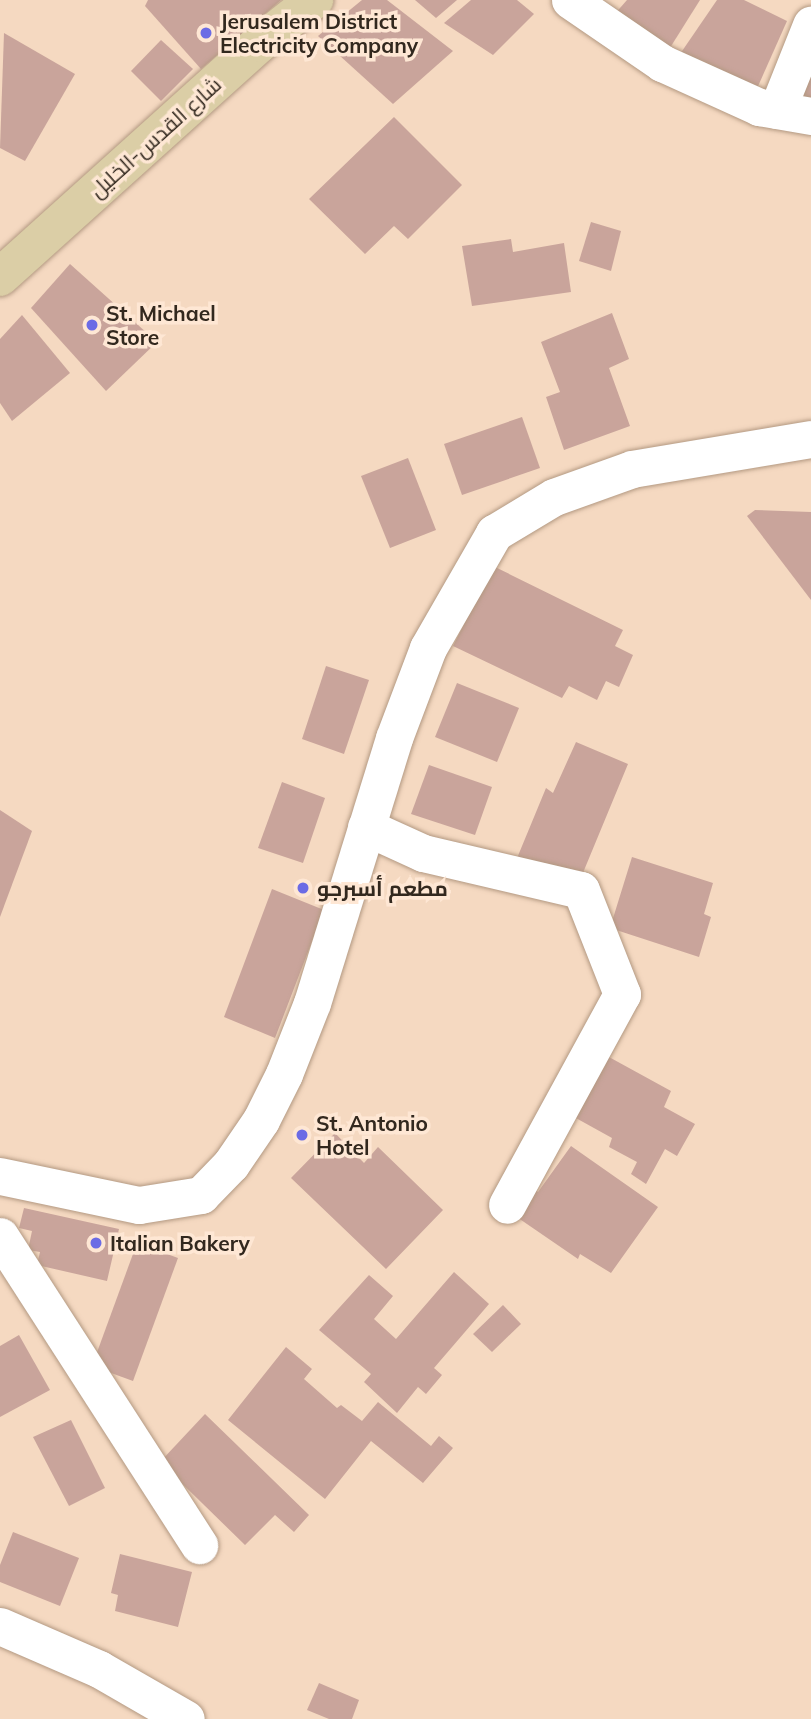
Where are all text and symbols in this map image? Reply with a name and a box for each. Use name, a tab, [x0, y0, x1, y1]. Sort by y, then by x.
place label: Jerusalem District Electricity Company	[220, 8, 418, 58]
marker: Jerusalem District Electricity Company	[198, 25, 214, 41]
street label: شارع القدس-الخليل	[84, 71, 226, 203]
place label: St. Michael Store	[106, 300, 216, 350]
marker: St. Michael Store	[84, 317, 100, 333]
place label: مطعم أسبرجو	[317, 875, 448, 901]
marker: مطعم أسبرجو	[295, 880, 311, 896]
place label: St. Antonio Hotel	[316, 1110, 428, 1160]
marker: St. Antonio Hotel	[294, 1127, 310, 1143]
place label: Italian Bakery	[110, 1230, 250, 1256]
marker: Italian Bakery	[88, 1235, 104, 1251]

